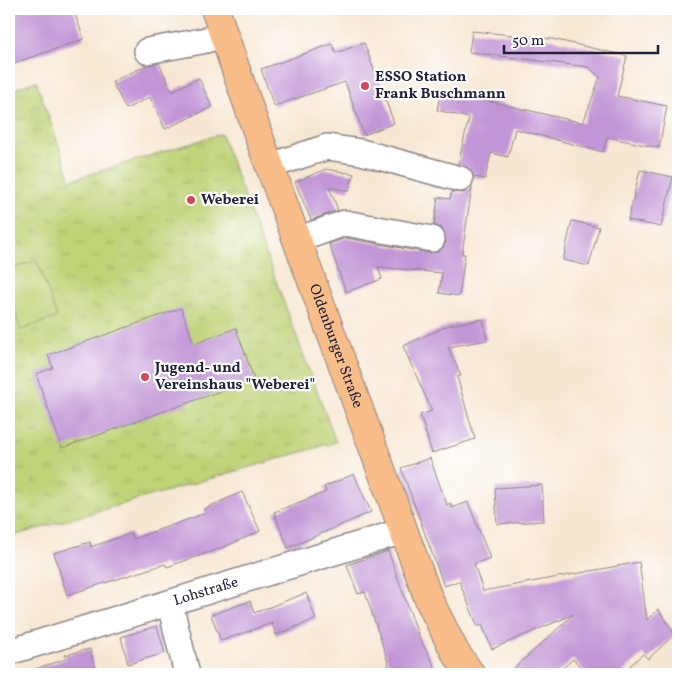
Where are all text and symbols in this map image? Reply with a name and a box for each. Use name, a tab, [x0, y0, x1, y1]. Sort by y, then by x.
scale bar	[504, 22, 658, 54]
text: 50 m	[512, 31, 544, 52]
place label: ESSO Station Frank Buschmann	[375, 67, 506, 105]
marker: ESSO Station Frank Buschmann	[359, 80, 371, 92]
place label: Weberei	[201, 190, 259, 211]
marker: Weberei	[185, 194, 197, 206]
street label: Oldenburger Straße	[303, 281, 368, 411]
place label: Jugend- und Vereinshaus "Weberei"	[154, 358, 315, 396]
marker: Jugend- und Vereinshaus "Weberei"	[139, 371, 151, 383]
street label: Lohstraße	[171, 572, 241, 611]

